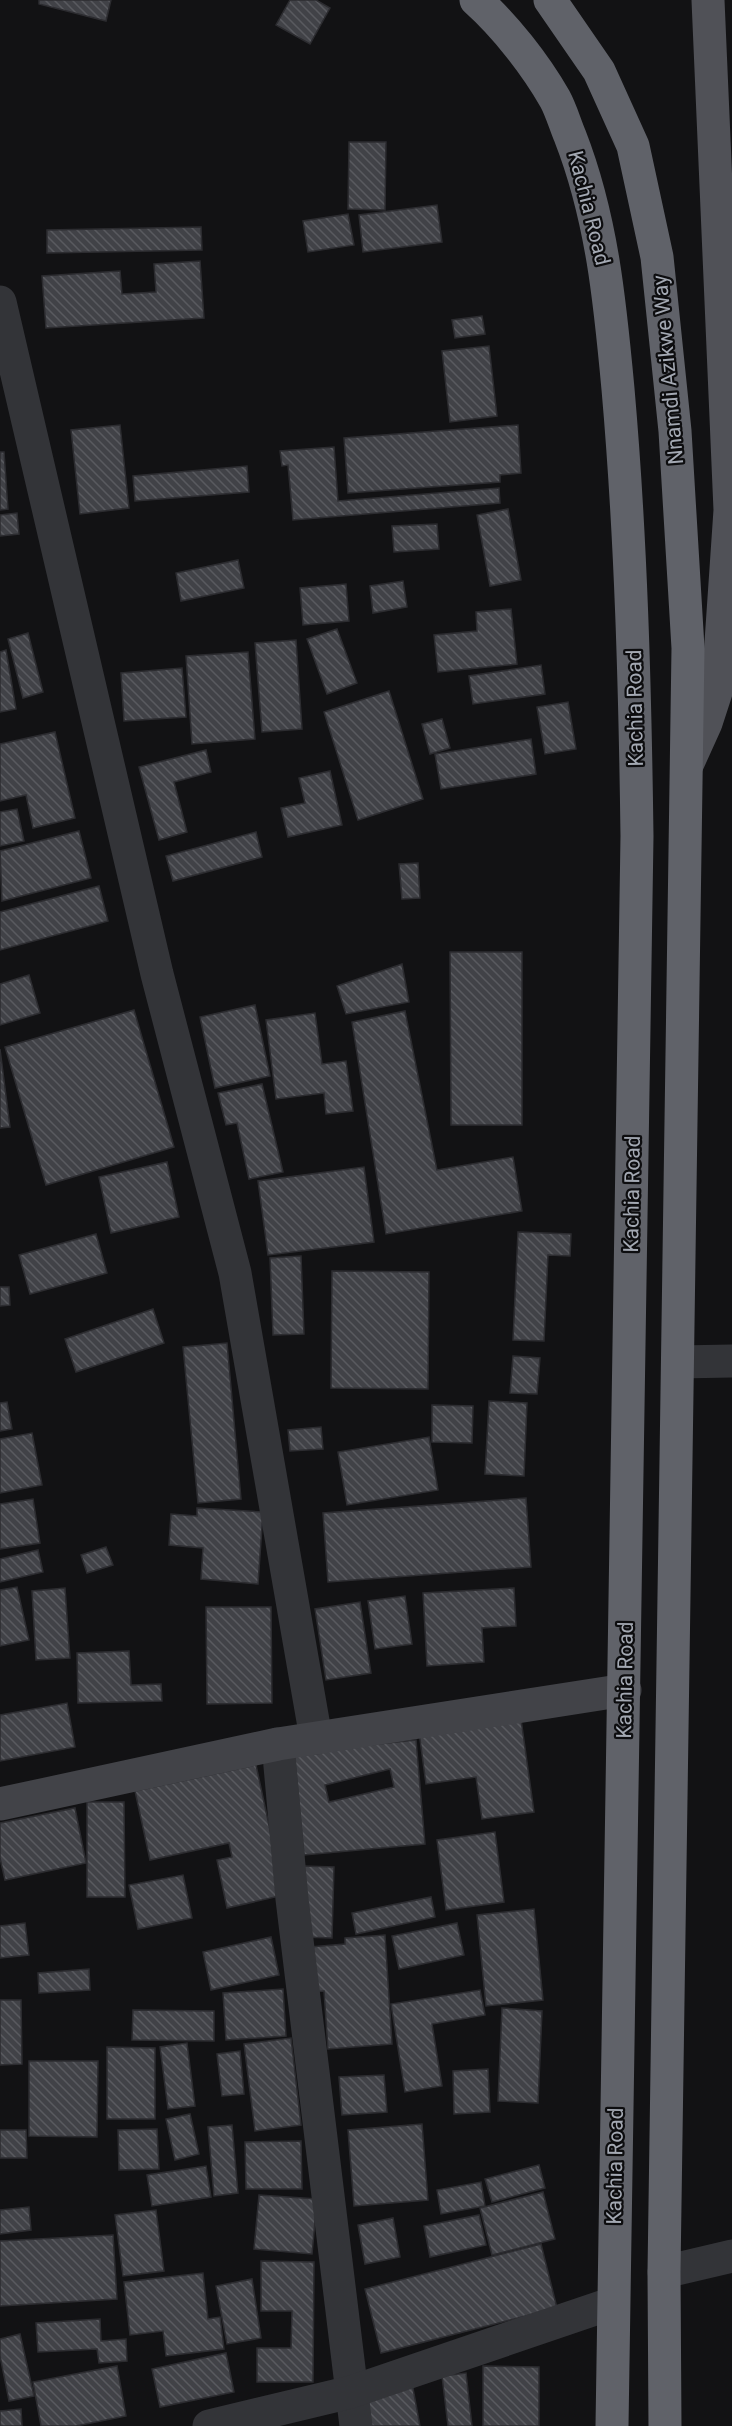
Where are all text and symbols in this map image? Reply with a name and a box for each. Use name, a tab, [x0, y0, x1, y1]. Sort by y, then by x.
street label: Kachia Road	[563, 148, 615, 268]
street label: Nnamdi Azikwe Way	[648, 274, 688, 466]
street label: Kachia Road	[622, 649, 648, 767]
street label: Kachia Road	[619, 1135, 645, 1253]
street label: Kachia Road	[612, 1621, 638, 1739]
street label: Kachia Road	[602, 2107, 628, 2225]

